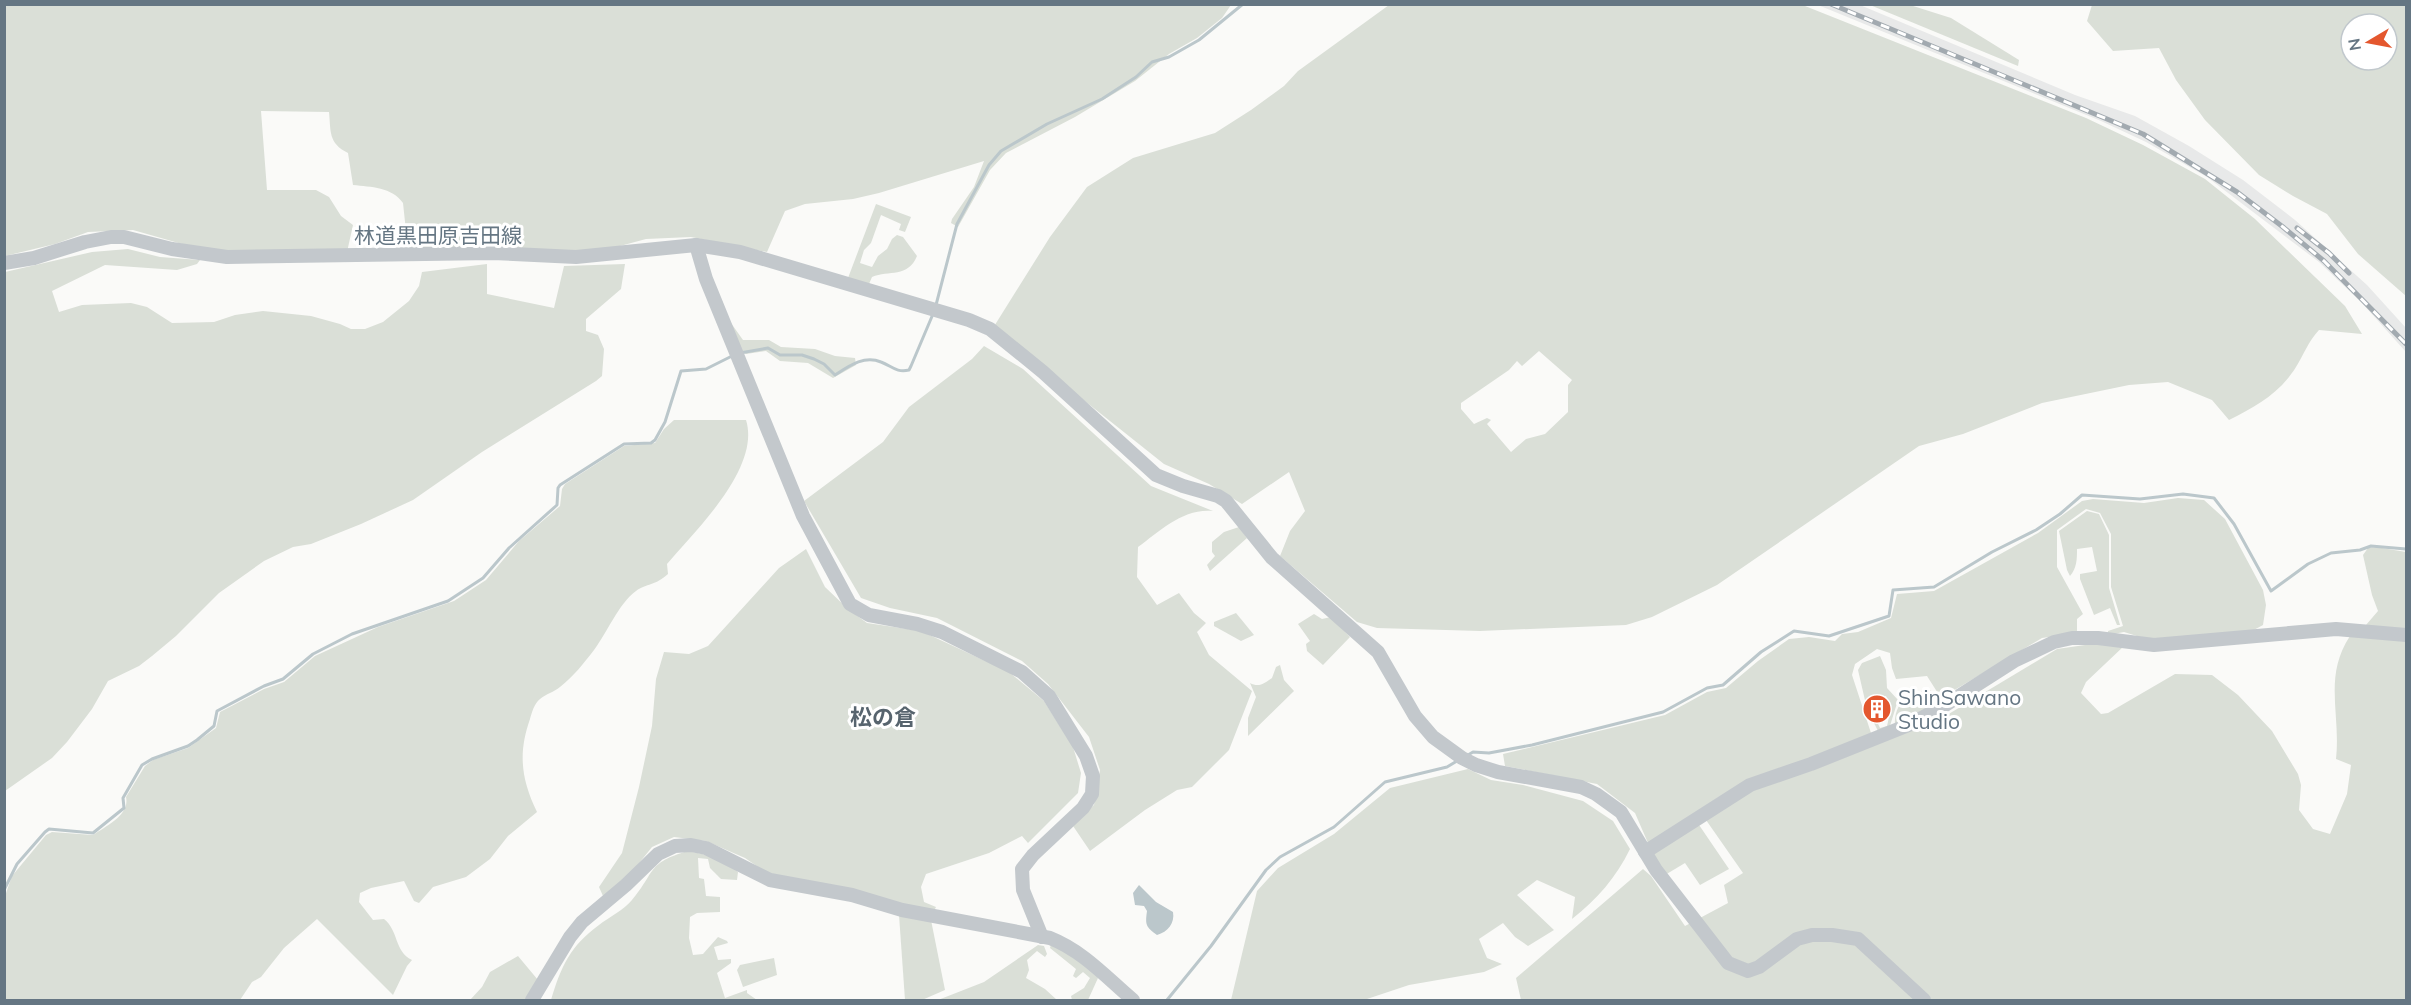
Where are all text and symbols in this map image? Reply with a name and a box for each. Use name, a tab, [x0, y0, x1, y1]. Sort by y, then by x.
north arrow	[2339, 12, 2399, 72]
text: N	[2343, 37, 2365, 52]
street label: 林道黒田原吉田線	[354, 222, 522, 248]
place label: ShinSawano Studio	[1898, 684, 2021, 734]
building icon: ShinSawano Studio	[1861, 693, 1893, 725]
district label: 松の倉	[850, 703, 916, 731]

